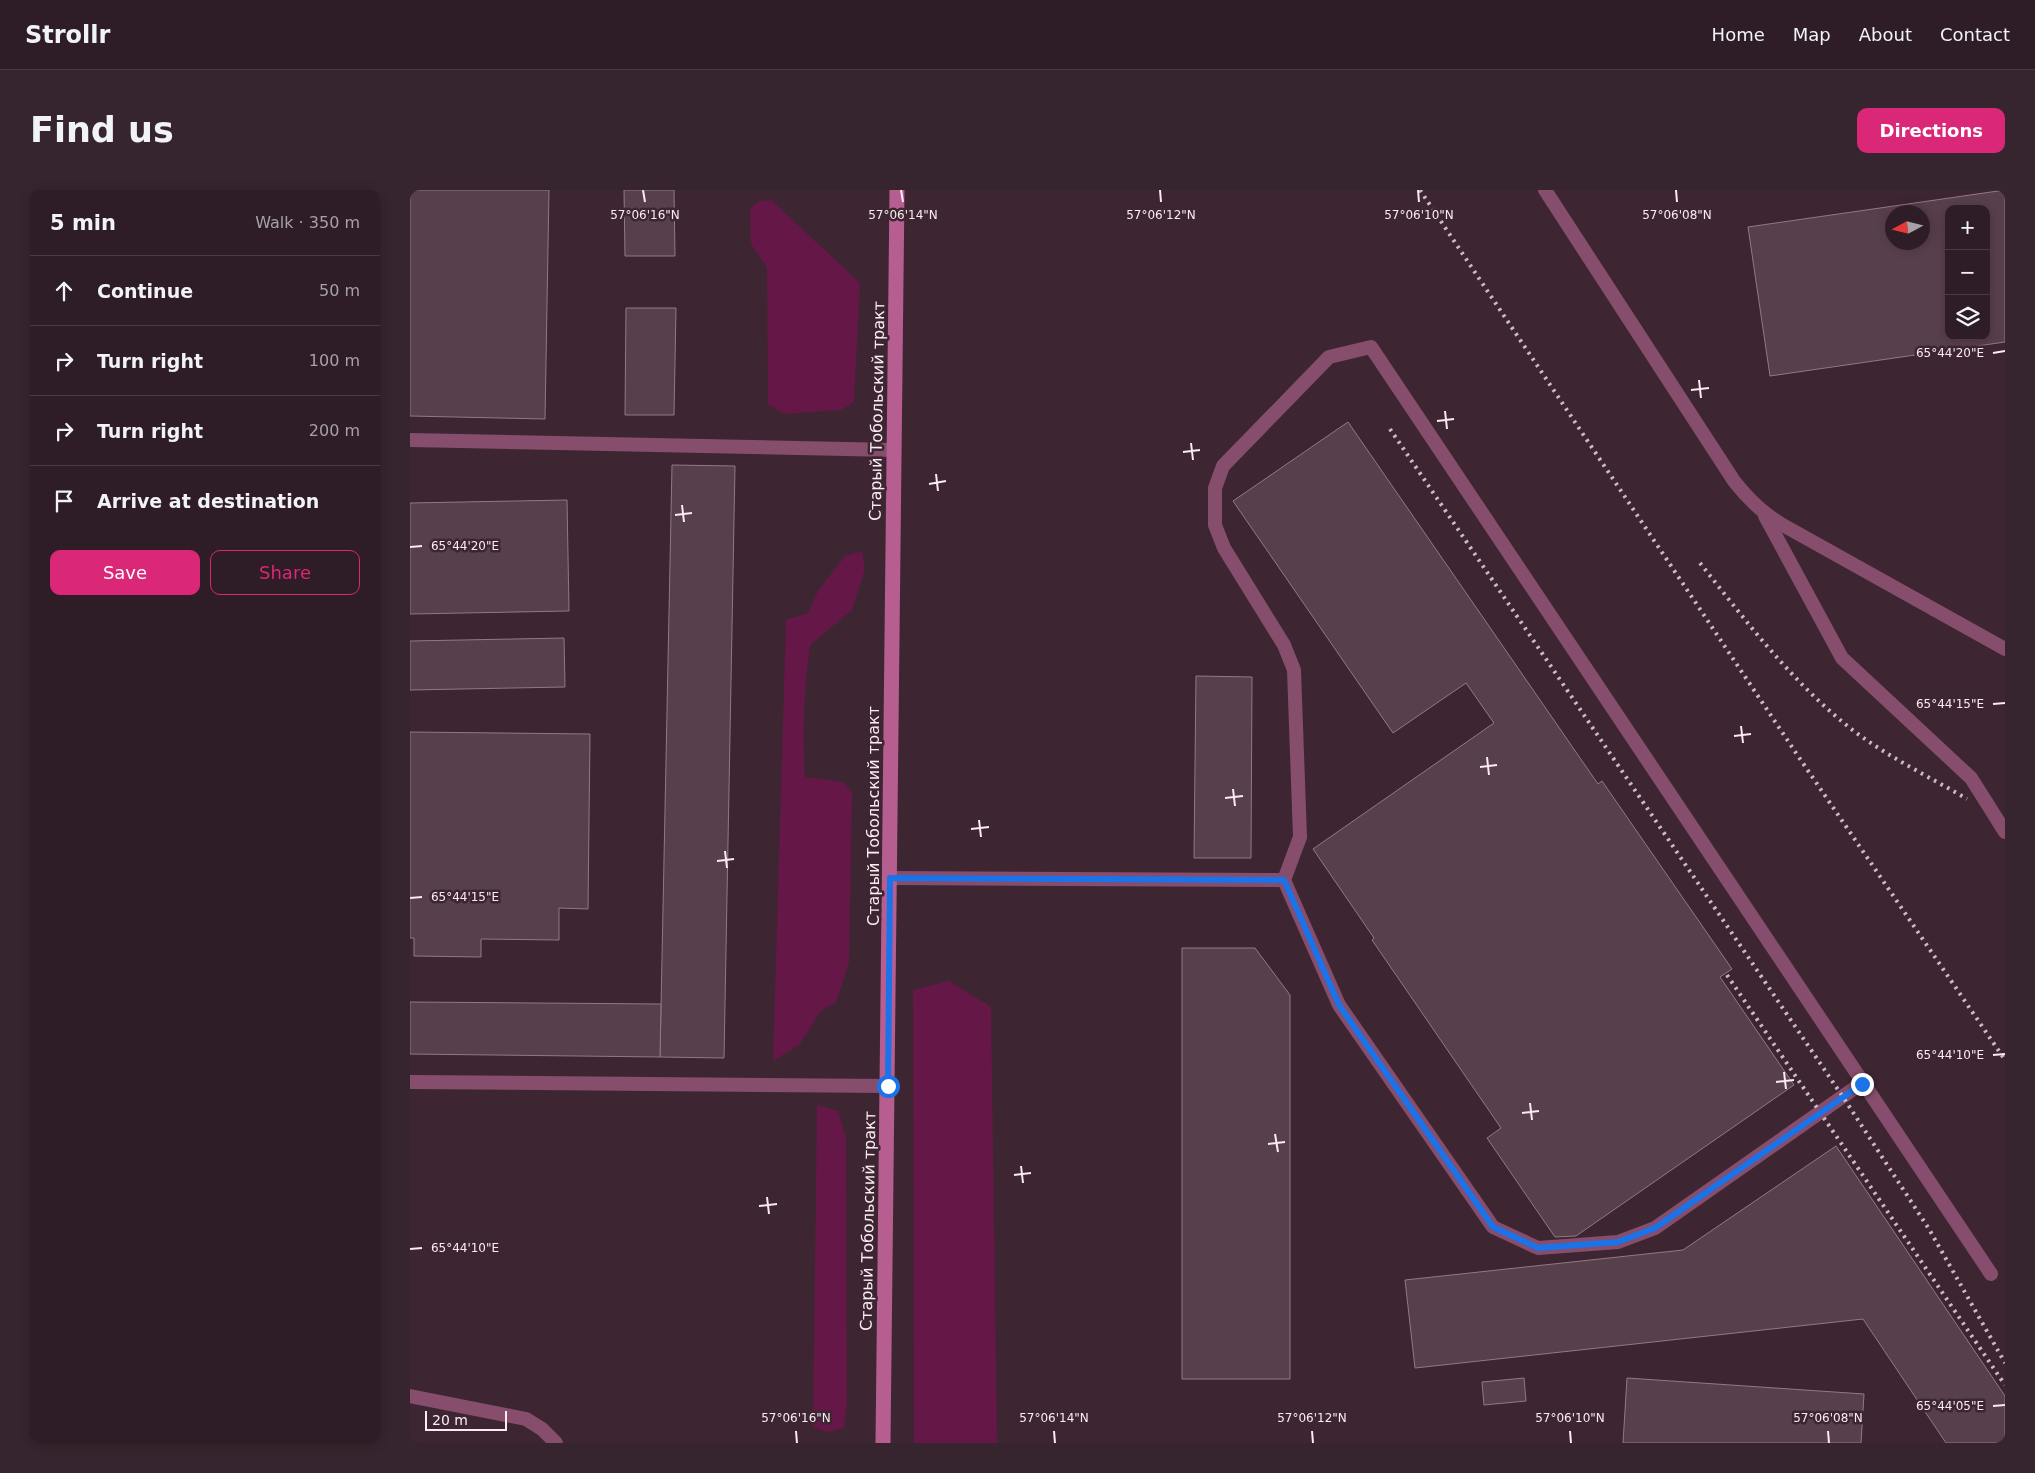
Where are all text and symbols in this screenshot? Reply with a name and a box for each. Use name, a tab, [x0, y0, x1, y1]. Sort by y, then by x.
text: Strollr	[25, 21, 110, 49]
text: Home	[1712, 24, 1765, 45]
text: Map	[1793, 24, 1831, 45]
text: About	[1859, 24, 1912, 45]
text: Contact	[1940, 24, 2010, 45]
button: Directions	[1857, 108, 2005, 153]
text: Find us	[30, 110, 174, 150]
north arrow	[1885, 205, 1930, 250]
map controls	[1945, 205, 1990, 340]
button: +	[1945, 205, 1990, 250]
text: 57°06'16"N	[610, 208, 680, 222]
text: 57°06'14"N	[868, 208, 938, 222]
text: 57°06'12"N	[1126, 208, 1196, 222]
text: 57°06'10"N	[1384, 208, 1454, 222]
text: 57°06'08"N	[1642, 208, 1712, 222]
text: 5 min	[50, 211, 116, 235]
text: Walk · 350 m	[255, 213, 360, 232]
button: −	[1945, 250, 1990, 295]
icon: ahead	[50, 277, 78, 305]
text: Continue	[97, 280, 193, 302]
text: 50 m	[319, 281, 360, 300]
button: layers	[1945, 295, 1990, 340]
street label: Старый Тобольский тракт	[866, 301, 888, 521]
text: 65°44'20"E	[1916, 346, 1984, 360]
icon: right	[50, 347, 78, 375]
text: Turn right	[97, 350, 203, 372]
text: 100 m	[309, 351, 360, 370]
icon: right	[50, 417, 78, 445]
text: Turn right	[97, 420, 203, 442]
text: 200 m	[309, 421, 360, 440]
icon: arrive	[50, 487, 78, 515]
text: Arrive at destination	[97, 490, 319, 512]
text: 65°44'20"E	[431, 539, 499, 553]
button: Save	[50, 550, 200, 595]
button: Share	[210, 550, 360, 595]
text: 65°44'15"E	[1916, 697, 1984, 711]
street label: Старый Тобольский тракт	[864, 706, 883, 926]
text: 65°44'15"E	[431, 890, 499, 904]
text: 65°44'10"E	[1916, 1048, 1984, 1062]
route end	[1851, 1073, 1874, 1096]
route start	[877, 1075, 900, 1098]
street label: Старый Тобольский тракт	[857, 1111, 879, 1331]
text: 65°44'10"E	[431, 1241, 499, 1255]
text: 65°44'05"E	[1916, 1399, 1984, 1413]
scale bar	[425, 1408, 508, 1431]
text: 57°06'16"N	[761, 1411, 831, 1425]
text: 57°06'14"N	[1019, 1411, 1089, 1425]
text: 57°06'12"N	[1277, 1411, 1347, 1425]
text: 57°06'10"N	[1535, 1411, 1605, 1425]
text: 57°06'08"N	[1793, 1411, 1863, 1425]
text: 20 m	[432, 1412, 468, 1428]

